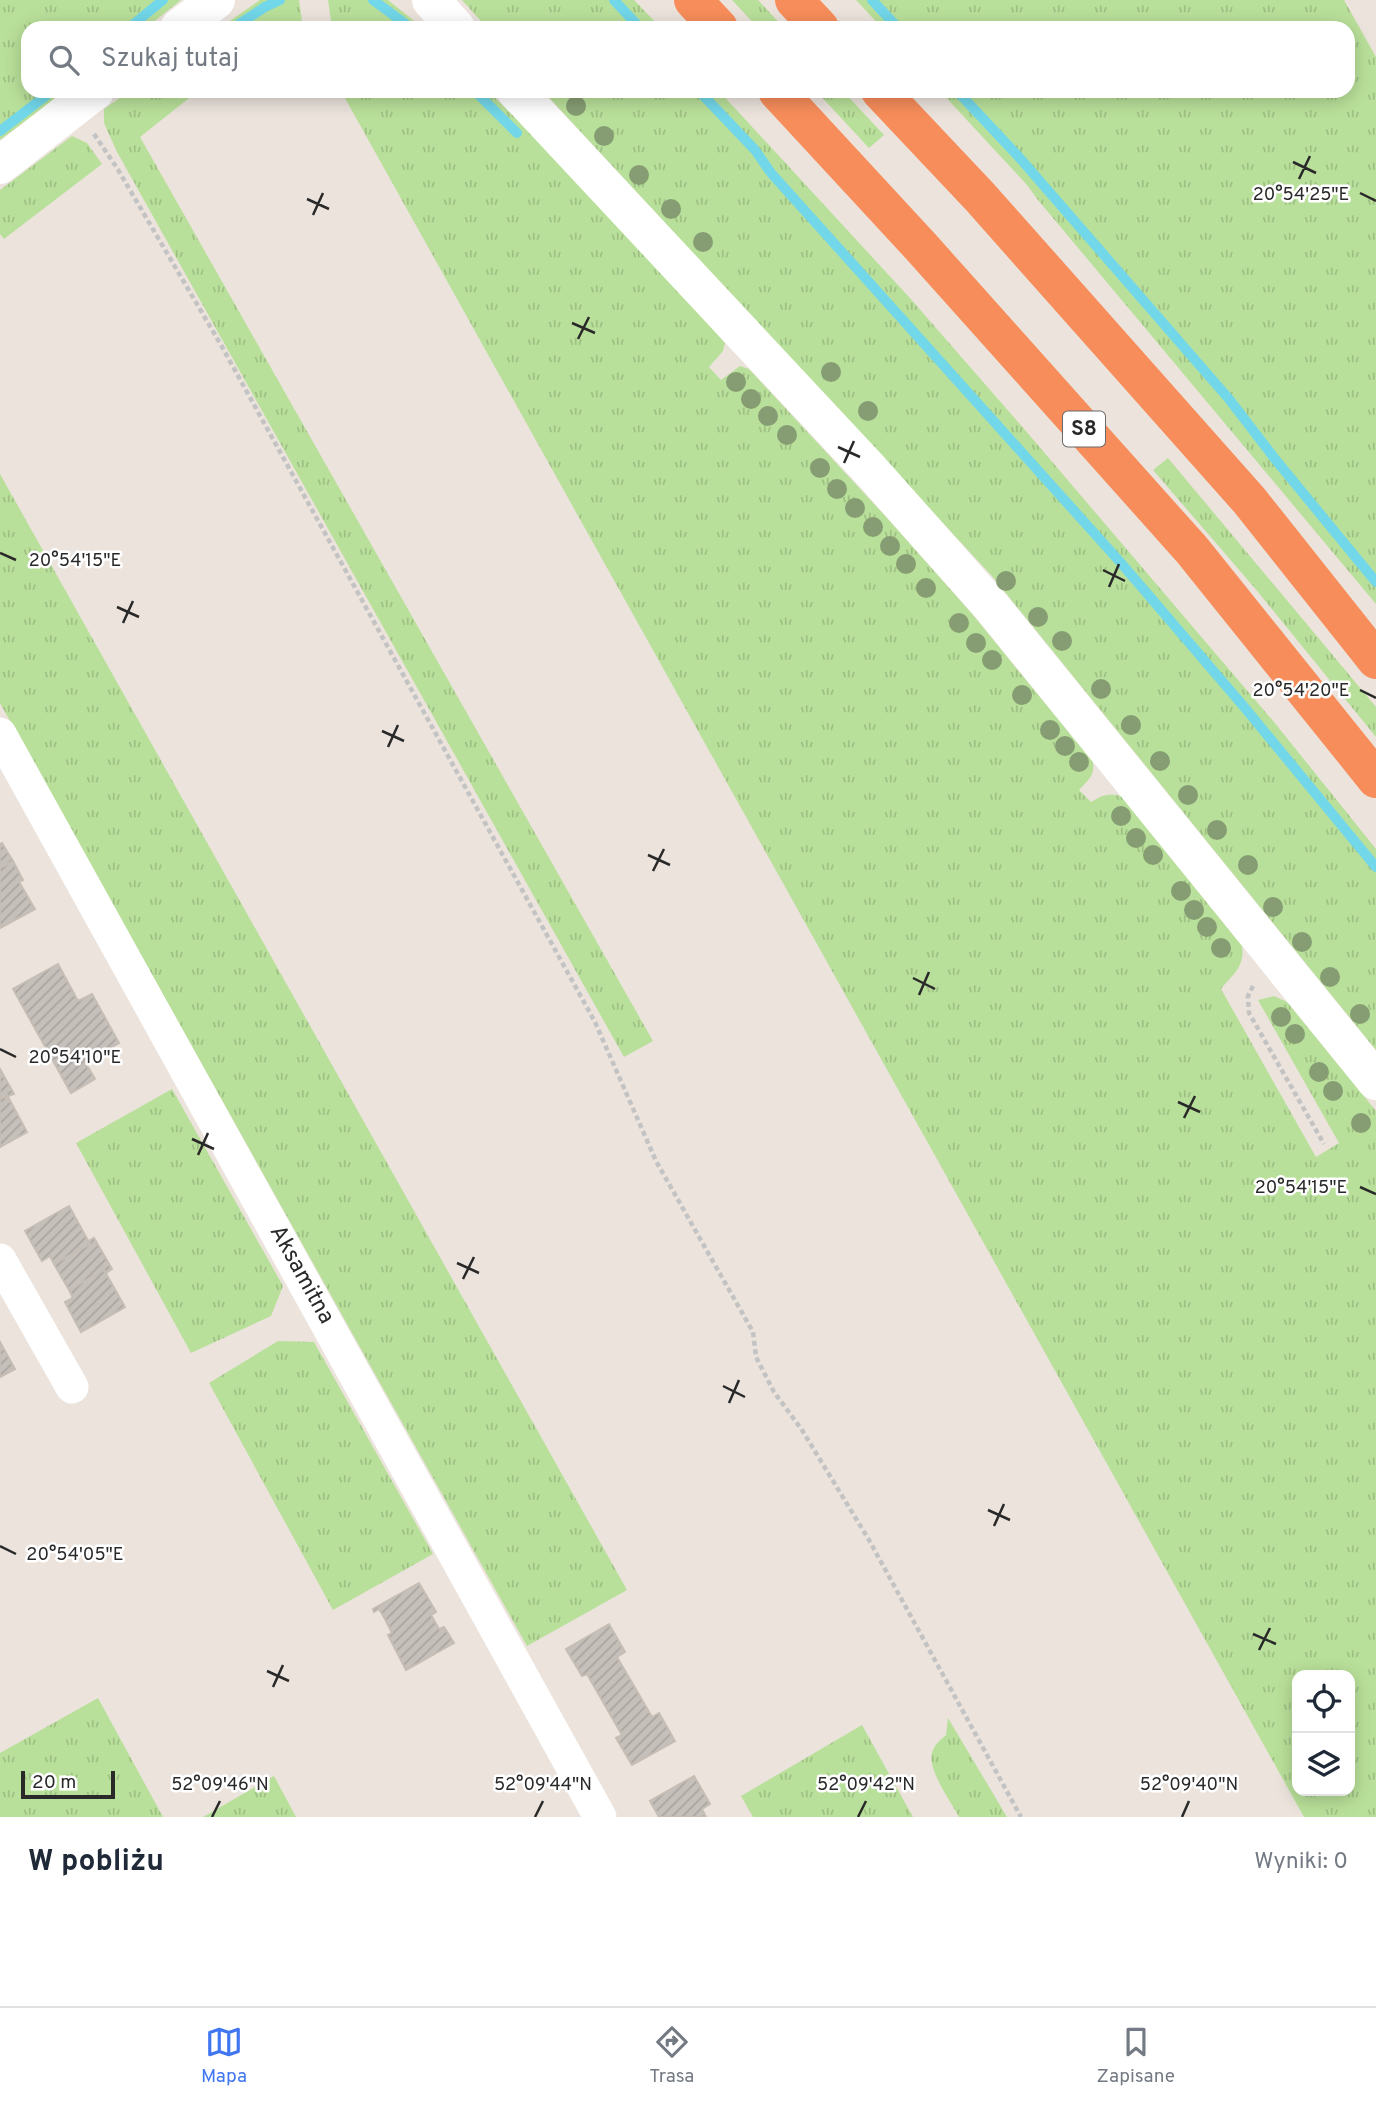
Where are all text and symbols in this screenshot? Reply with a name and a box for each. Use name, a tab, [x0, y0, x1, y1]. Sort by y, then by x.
search box	[21, 21, 1355, 98]
icon: search	[45, 41, 83, 79]
text: Szukaj tutaj	[101, 43, 239, 76]
text: 20°54'25"E	[1253, 184, 1349, 207]
road number: S8	[1063, 412, 1105, 446]
text: 20°54'15"E	[29, 550, 121, 573]
text: 20°54'20"E	[1252, 680, 1350, 703]
text: 20°54'10"E	[29, 1047, 121, 1070]
text: 20°54'15"E	[1255, 1177, 1347, 1200]
street label: Aksamitna	[262, 1220, 340, 1330]
text: 20°54'05"E	[26, 1544, 124, 1567]
map controls	[1292, 1670, 1355, 1796]
button: locate	[1292, 1670, 1355, 1733]
button: layers	[1292, 1733, 1355, 1796]
scale bar	[21, 1768, 116, 1800]
text: 20 m	[32, 1771, 76, 1795]
text: 52°09'46"N	[171, 1774, 269, 1797]
text: 52°09'44"N	[494, 1774, 592, 1797]
text: 52°09'42"N	[817, 1774, 915, 1797]
text: 52°09'40"N	[1140, 1774, 1238, 1797]
text: W pobliżu	[28, 1844, 164, 1881]
text: Wyniki: 0	[1254, 1848, 1348, 1877]
tab: Mapa	[201, 2023, 247, 2089]
tab: Trasa	[649, 2023, 694, 2089]
tab: Zapisane	[1097, 2023, 1175, 2089]

